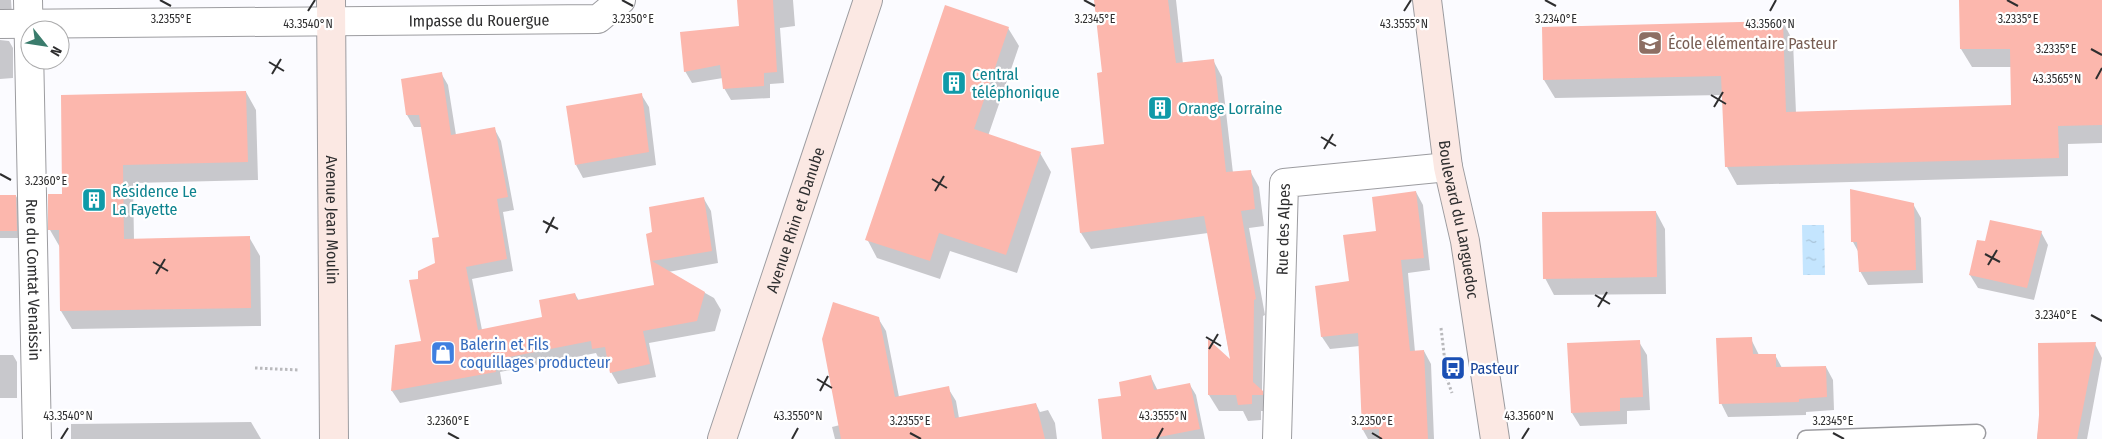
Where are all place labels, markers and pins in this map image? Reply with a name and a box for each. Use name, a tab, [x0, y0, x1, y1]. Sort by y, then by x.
school or university icon: École élémentaire Pasteur	[1637, 30, 1663, 56]
place label: École élémentaire Pasteur	[1668, 34, 1838, 53]
place label: Central téléphonique	[972, 65, 1060, 102]
building icon: Central téléphonique	[941, 70, 967, 96]
building icon: Orange Lorraine	[1147, 95, 1173, 121]
place label: Orange Lorraine	[1178, 99, 1282, 118]
place label: Résidence Le La Fayette	[112, 182, 197, 219]
building icon: Résidence Le La Fayette	[81, 187, 107, 213]
place label: Balerin et Fils coquillages producteur	[460, 335, 611, 372]
shop icon: Balerin et Fils coquillages producteur	[430, 340, 456, 366]
bus stop icon: Pasteur	[1440, 355, 1466, 381]
place label: Pasteur	[1470, 359, 1519, 378]

